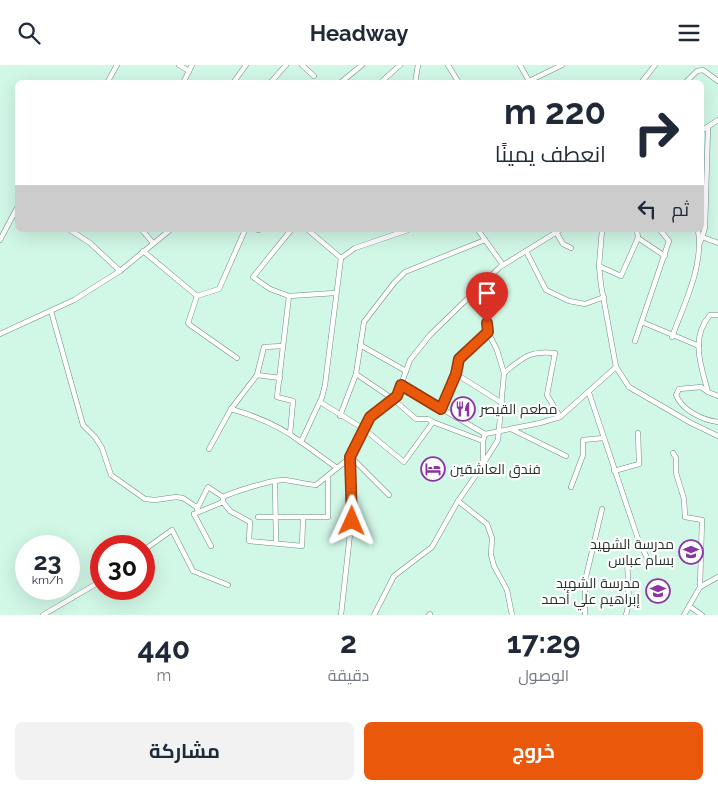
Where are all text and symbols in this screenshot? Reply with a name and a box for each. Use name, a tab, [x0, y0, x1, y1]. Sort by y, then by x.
icon: search	[15, 19, 43, 47]
icon: menu	[675, 19, 703, 47]
text: Headway	[310, 20, 408, 46]
text: 220 m	[504, 91, 606, 132]
icon: right	[624, 100, 689, 165]
text: انعطف يمينًا	[495, 141, 606, 167]
icon: left	[633, 195, 661, 223]
text: ثم	[671, 198, 689, 220]
pin	[466, 272, 508, 323]
icon: arrive	[473, 279, 501, 307]
restaurant icon: مطعم القيصر	[450, 396, 476, 422]
place label: مطعم القيصر	[479, 401, 558, 419]
hotel icon: فندق العاشقين	[420, 456, 446, 482]
place label: فندق العاشقين	[450, 461, 541, 478]
position arrow	[325, 494, 377, 546]
speed limit sign: 30	[90, 535, 155, 600]
place label: مدرسة الشهيد بسام عباس	[590, 536, 674, 570]
school or university icon: مدرسة الشهيد بسام عباس	[678, 539, 704, 565]
text: 23	[33, 546, 62, 576]
text: km/h	[32, 573, 63, 587]
place label: مدرسة الشهيد إبراهيم علي أحمد	[541, 575, 640, 611]
school or university icon: مدرسة الشهيد إبراهيم علي أحمد	[645, 578, 671, 604]
text: 2	[340, 625, 357, 660]
text: 17:29	[507, 625, 581, 660]
text: 440	[138, 631, 190, 666]
text: m	[157, 666, 171, 685]
text: دقيقة	[328, 666, 369, 685]
text: الوصول	[518, 666, 569, 685]
button: مشاركة	[15, 722, 354, 780]
button: خروج	[364, 722, 703, 780]

